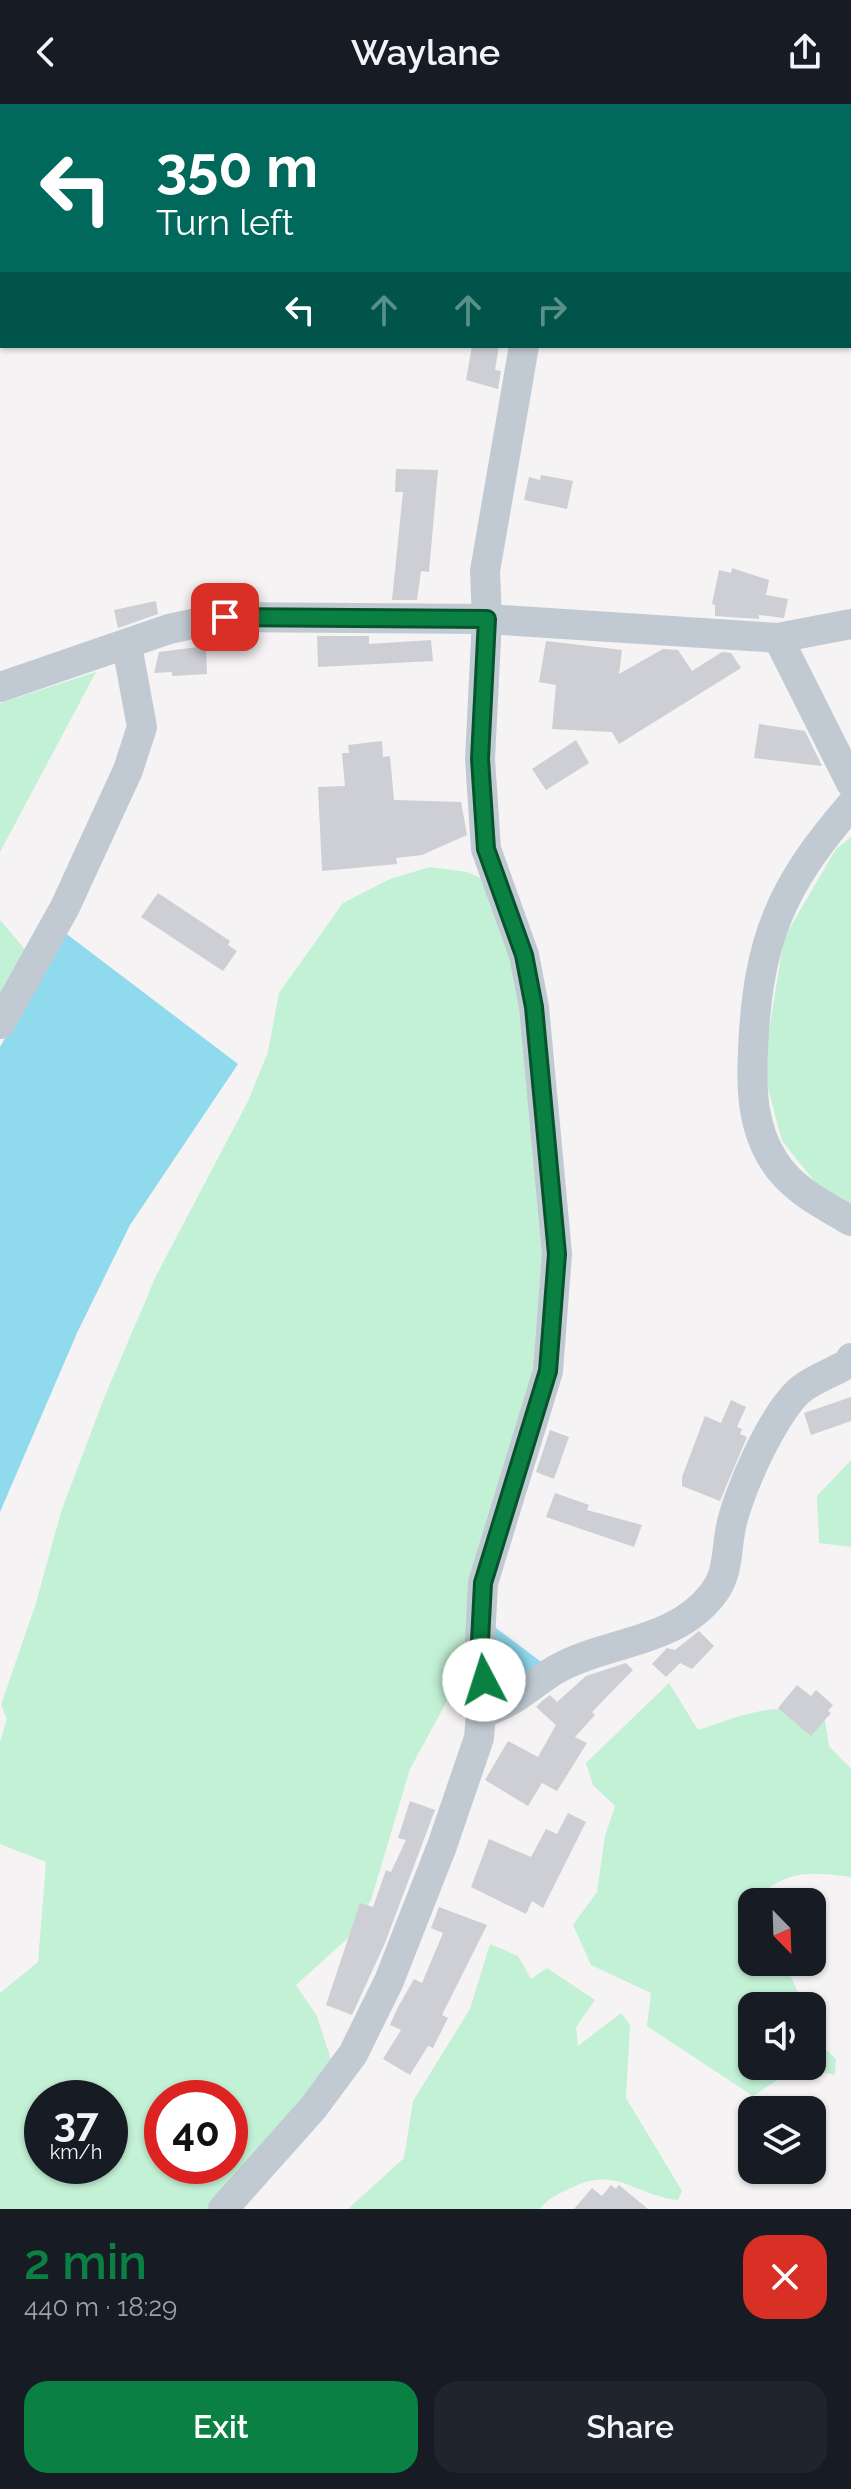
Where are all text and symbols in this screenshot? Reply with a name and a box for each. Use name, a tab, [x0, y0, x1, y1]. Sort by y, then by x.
icon: back	[24, 30, 68, 74]
icon: share	[783, 30, 827, 74]
text: Waylane	[351, 31, 500, 73]
text: 350 m	[156, 134, 318, 200]
icon: left	[24, 136, 128, 240]
text: Turn left	[156, 201, 294, 243]
icon: left	[278, 288, 322, 332]
icon: ahead	[362, 288, 406, 332]
icon: ahead	[446, 288, 490, 332]
icon: right	[530, 288, 574, 332]
pin	[191, 583, 259, 651]
icon: arrive	[203, 595, 247, 639]
position arrow	[442, 1638, 526, 1722]
north arrow	[738, 1888, 826, 1976]
map controls	[738, 1888, 826, 2184]
button: sound	[738, 1992, 826, 2080]
speed limit sign: 40	[144, 2080, 248, 2184]
button: layers	[738, 2096, 826, 2184]
text: 37	[54, 2098, 98, 2145]
text: km/h	[50, 2140, 102, 2164]
text: 2 min	[24, 2234, 147, 2290]
button: close	[743, 2235, 827, 2319]
text: 440 m · 18:29	[24, 2292, 177, 2322]
button: Exit	[24, 2381, 418, 2473]
button: Share	[434, 2381, 827, 2473]

